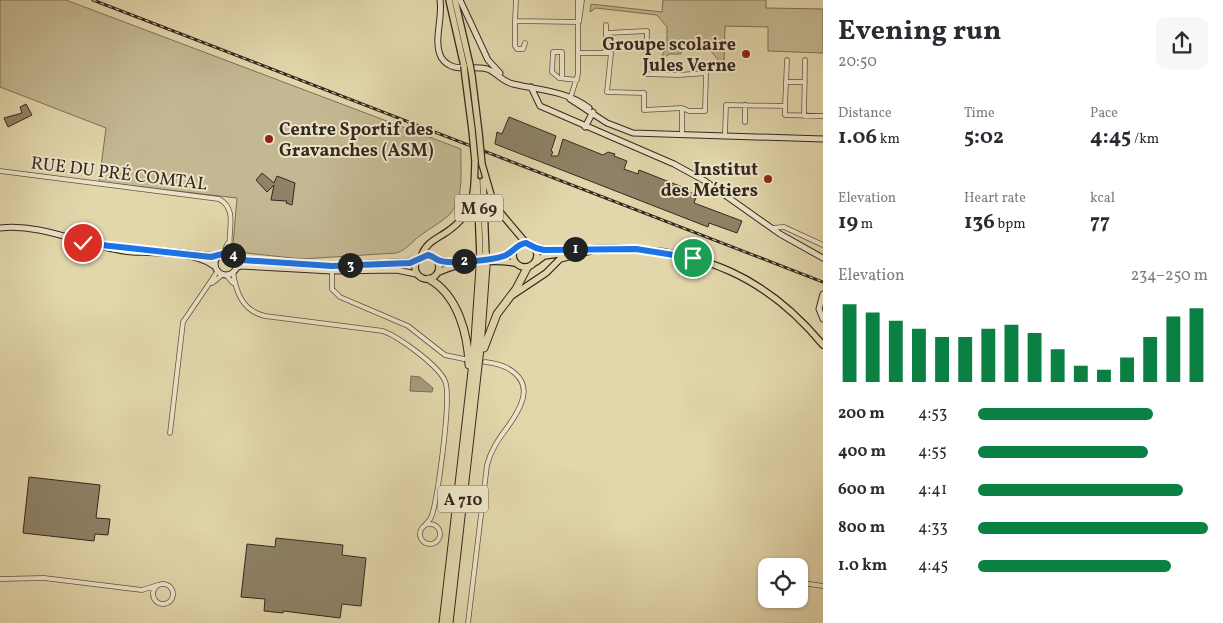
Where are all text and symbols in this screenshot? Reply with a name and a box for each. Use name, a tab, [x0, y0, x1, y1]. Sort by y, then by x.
text: Evening run	[838, 12, 1002, 51]
button: share	[1156, 17, 1208, 69]
place label: Groupe scolaire Jules Verne	[602, 33, 736, 79]
marker: Groupe scolaire Jules Verne	[740, 48, 752, 60]
text: 20:50	[838, 51, 877, 73]
text: Distance	[838, 104, 892, 123]
text: Time	[964, 104, 995, 123]
text: Pace	[1090, 104, 1118, 123]
place label: Centre Sportif des Gravanches (ASM)	[279, 118, 434, 164]
text: 1.06	[838, 123, 877, 152]
text: 5:02	[964, 123, 1004, 152]
text: 4:45	[1090, 123, 1131, 152]
text: km	[877, 130, 900, 149]
text: /km	[1131, 130, 1159, 149]
marker: Centre Sportif des Gravanches (ASM)	[263, 133, 275, 145]
street label: RUE DU PRÉ COMTAL	[29, 151, 208, 198]
place label: Institut des Métiers	[661, 158, 758, 204]
marker: Institut des Métiers	[762, 173, 774, 185]
text: Elevation	[838, 189, 896, 208]
text: Heart rate	[964, 189, 1026, 208]
text: kcal	[1090, 189, 1115, 208]
road number: M 69	[455, 194, 503, 222]
text: 19	[838, 208, 858, 237]
text: 136	[964, 208, 995, 237]
text: 77	[1090, 208, 1110, 237]
text: m	[858, 215, 873, 234]
text: bpm	[995, 215, 1026, 234]
pin	[62, 222, 104, 264]
icon: check	[69, 229, 97, 257]
pin: 1	[562, 236, 588, 262]
pin	[672, 237, 714, 279]
text: 1	[573, 240, 578, 259]
pin: 4	[220, 242, 246, 268]
icon: arrive	[679, 244, 707, 272]
text: 4	[229, 246, 238, 265]
pin: 2	[452, 248, 476, 274]
pin: 3	[338, 252, 362, 278]
text: 2	[461, 252, 468, 271]
text: 3	[347, 256, 354, 275]
text: Elevation	[838, 265, 905, 287]
text: 234–250 m	[1131, 265, 1208, 287]
text: 200 m	[838, 403, 885, 425]
text: 4:53	[918, 403, 947, 425]
text: 400 m	[838, 441, 886, 463]
text: 4:55	[918, 441, 947, 463]
text: 600 m	[838, 479, 885, 501]
text: 4:41	[918, 479, 947, 501]
road number: A 710	[438, 486, 488, 512]
text: 800 m	[838, 517, 885, 539]
text: 4:33	[918, 517, 948, 539]
text: 1.0 km	[838, 555, 887, 577]
text: 4:45	[918, 555, 948, 577]
map controls	[758, 558, 808, 608]
button: locate	[758, 558, 808, 608]

